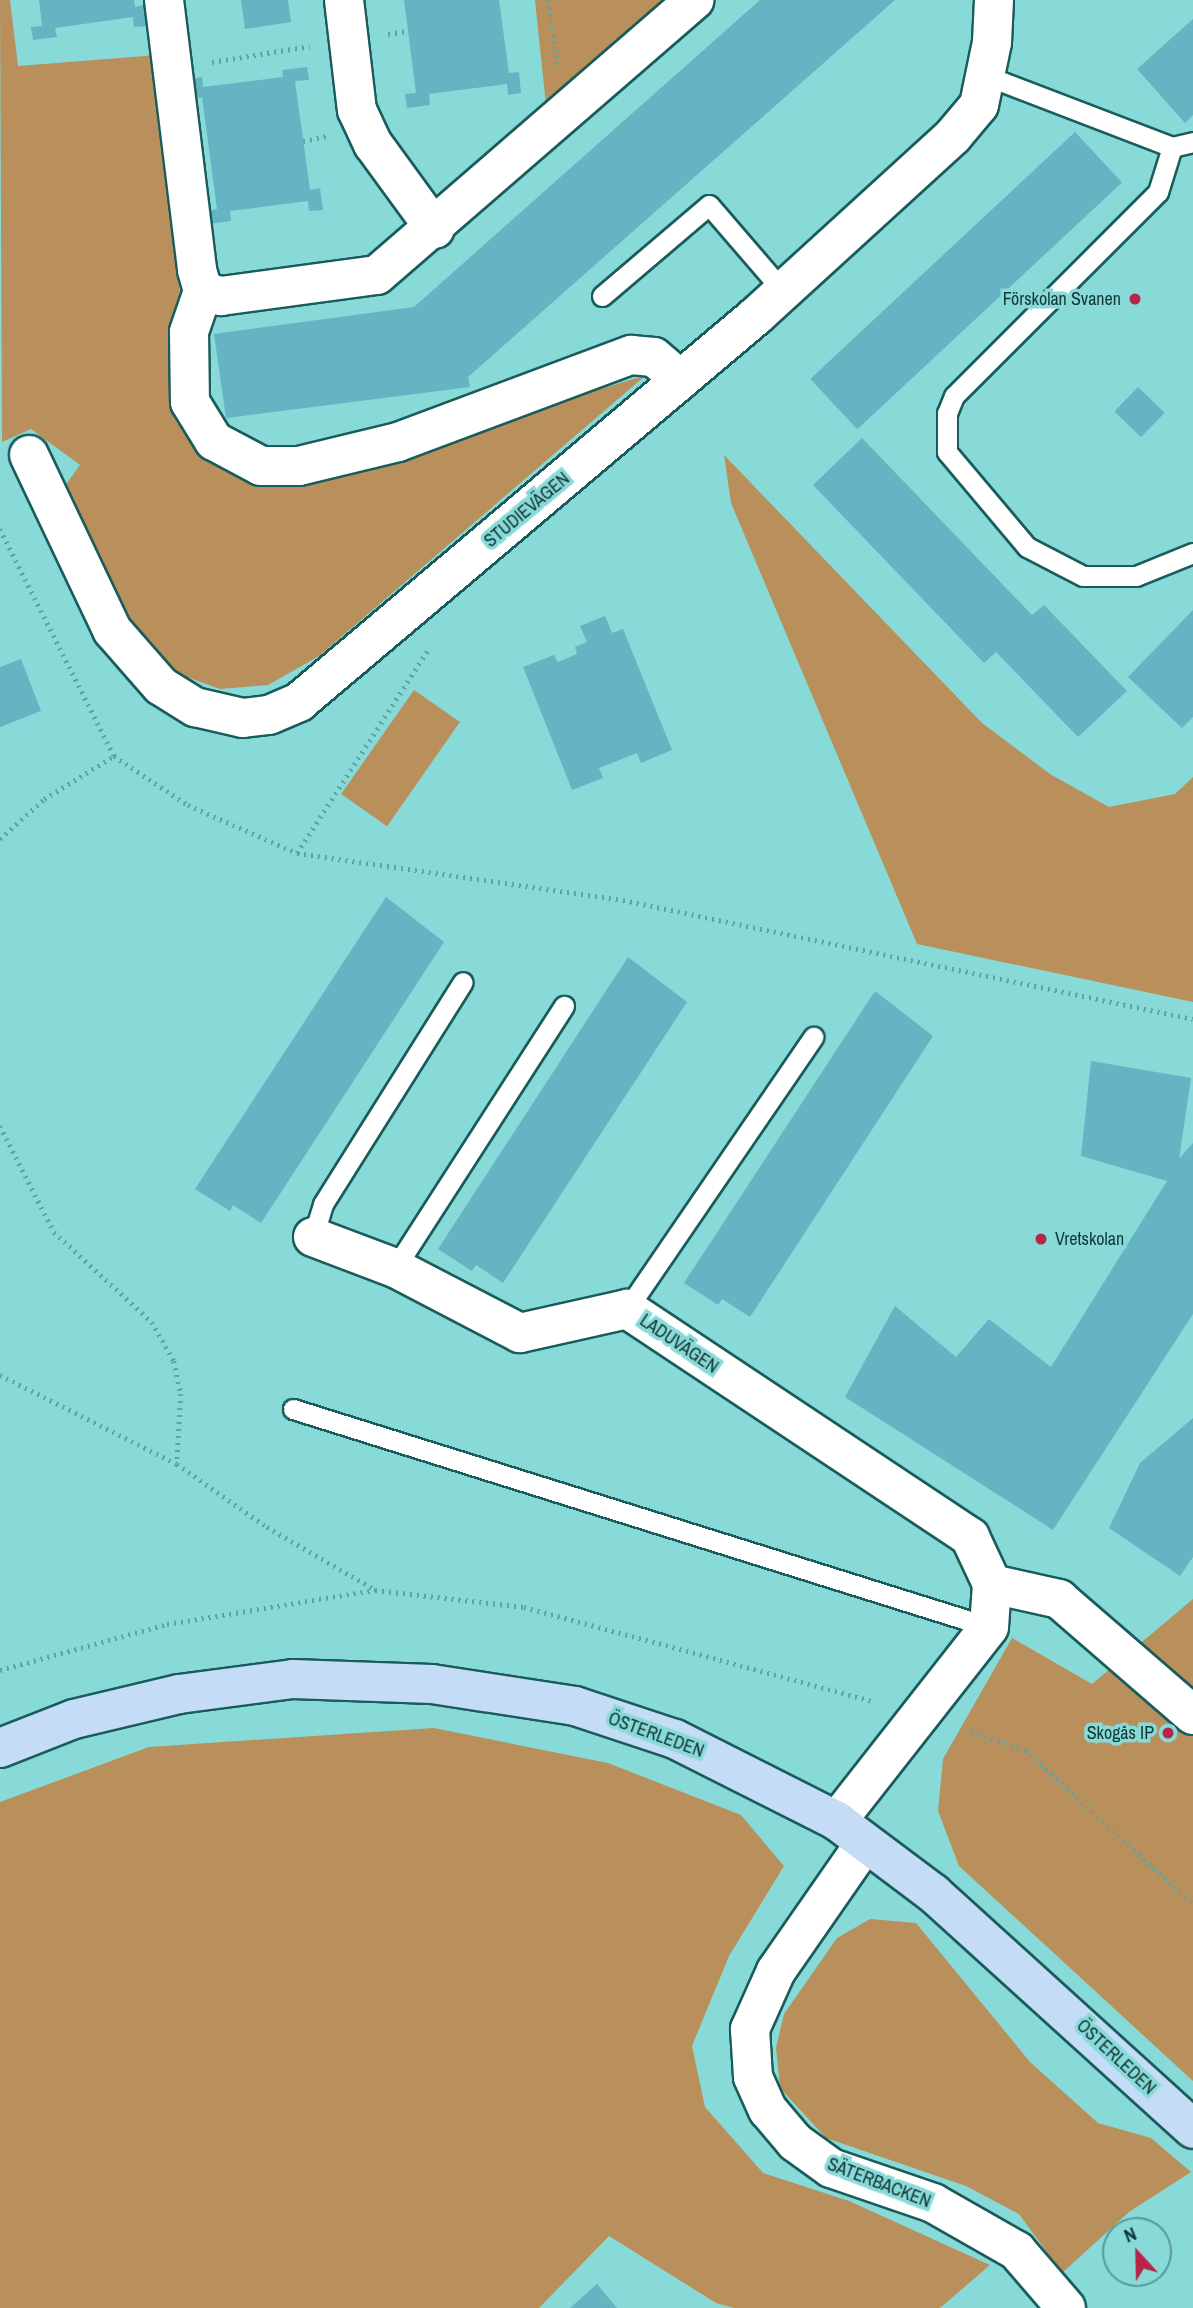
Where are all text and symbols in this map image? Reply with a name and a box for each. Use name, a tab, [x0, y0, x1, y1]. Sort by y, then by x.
place label: Förskolan Svanen	[1003, 288, 1121, 310]
marker: Förskolan Svanen	[1127, 291, 1143, 307]
street label: STUDIEVÄGEN	[480, 468, 574, 552]
place label: Vretskolan	[1055, 1228, 1124, 1250]
marker: Vretskolan	[1033, 1231, 1049, 1247]
street label: LADUVÄGEN	[636, 1310, 722, 1378]
street label: ÖSTERLEDEN	[605, 1708, 707, 1762]
place label: Skogås IP	[1087, 1722, 1154, 1744]
marker: Skogås IP	[1160, 1725, 1176, 1741]
street label: ÖSTERLEDEN	[1072, 2015, 1160, 2099]
street label: SÄTERBACKEN	[824, 2153, 934, 2213]
north arrow	[1102, 2217, 1172, 2287]
text: N	[1120, 2220, 1140, 2249]

